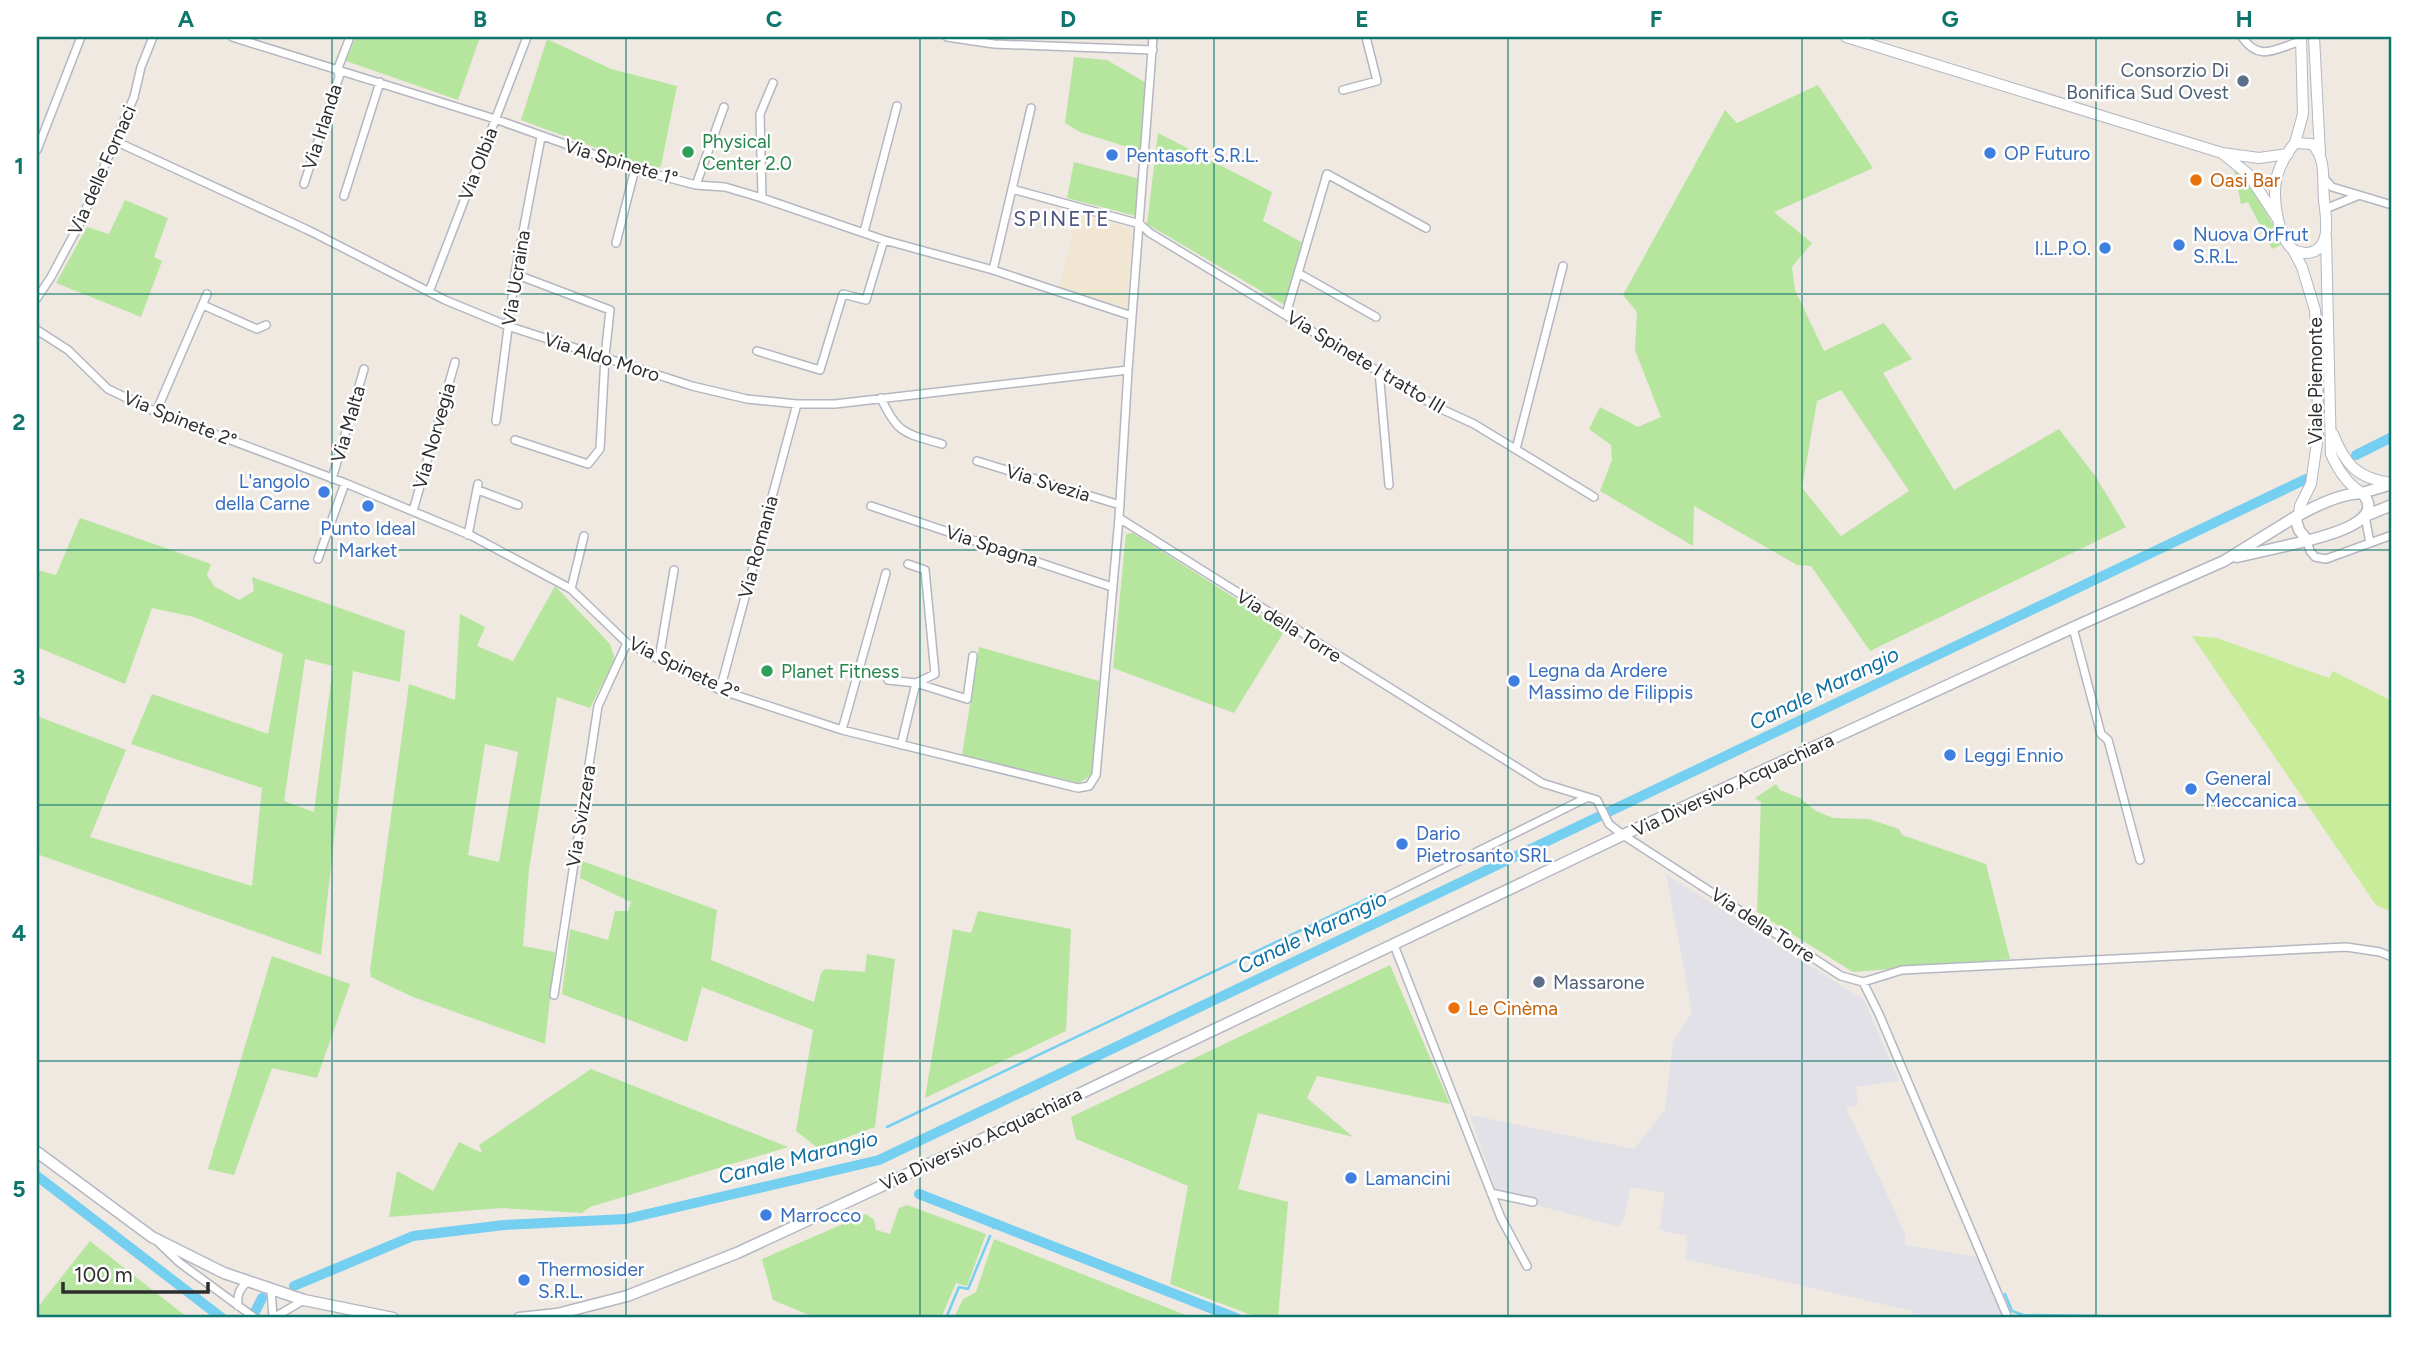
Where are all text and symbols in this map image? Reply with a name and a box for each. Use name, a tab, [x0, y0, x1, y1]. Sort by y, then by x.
text: A	[178, 5, 195, 33]
text: B	[473, 5, 487, 33]
text: C	[766, 5, 783, 33]
text: D	[1060, 5, 1076, 33]
text: E	[1355, 5, 1369, 33]
text: F	[1650, 5, 1663, 33]
text: G	[1941, 5, 1959, 33]
text: H	[2235, 5, 2253, 33]
place label: Consorzio Di Bonifica Sud Ovest	[2066, 59, 2229, 104]
marker: Consorzio Di Bonifica Sud Ovest	[2235, 73, 2251, 89]
street label: Via Irlanda	[297, 81, 347, 173]
street label: Via delle Fornaci	[63, 102, 141, 238]
street label: Via Olbia	[454, 124, 502, 204]
place label: Physical Center 2.0	[702, 130, 792, 175]
street label: Via Spinete 1°	[562, 134, 680, 190]
place label: OP Futuro	[2004, 142, 2090, 165]
marker: Physical Center 2.0	[680, 144, 696, 160]
place label: Pentasoft S.R.L.	[1126, 144, 1259, 167]
marker: OP Futuro	[1982, 145, 1998, 161]
marker: Pentasoft S.R.L.	[1104, 147, 1120, 163]
text: 1	[14, 152, 24, 180]
place label: Oasi Bar	[2210, 169, 2281, 192]
marker: Oasi Bar	[2188, 172, 2204, 188]
district label: SPINETE	[1013, 206, 1111, 231]
place label: Nuova OrFrut S.R.L.	[2193, 223, 2309, 268]
street label: Via Ucraina	[497, 229, 535, 327]
place label: I.L.P.O.	[2034, 237, 2091, 260]
marker: Nuova OrFrut S.R.L.	[2171, 237, 2187, 253]
marker: I.L.P.O.	[2097, 240, 2113, 256]
street label: Via Spinete I tratto III	[1282, 306, 1450, 418]
street label: Viale Piemonte	[2304, 317, 2327, 445]
street label: Via Aldo Moro	[541, 327, 663, 387]
street label: Via Norvegia	[408, 380, 460, 492]
street label: Via Malta	[326, 383, 370, 465]
street label: Via Spinete 2°	[120, 386, 240, 452]
text: 2	[12, 408, 26, 436]
street label: Via Svezia	[1003, 459, 1093, 507]
place label: L'angolo della Carne	[215, 470, 310, 515]
marker: L'angolo della Carne	[316, 484, 332, 500]
street label: Via Romania	[733, 493, 783, 601]
marker: Punto Ideal Market	[360, 498, 376, 514]
place label: Punto Ideal Market	[320, 517, 416, 562]
street label: Via Spagna	[943, 520, 1041, 572]
street label: Via della Torre	[1232, 585, 1346, 667]
street label: Via Spinete 2°	[625, 631, 743, 705]
water label: Canale Marangio	[1745, 641, 1903, 735]
place label: Legna da Ardere Massimo de Filippis	[1528, 659, 1693, 704]
place label: Planet Fitness	[781, 660, 899, 683]
text: 3	[13, 663, 25, 691]
marker: Planet Fitness	[759, 663, 775, 679]
marker: Legna da Ardere Massimo de Filippis	[1506, 673, 1522, 689]
street label: Via Diversivo Acquachiara	[1628, 728, 1838, 842]
place label: Leggi Ennio	[1964, 744, 2064, 767]
marker: Leggi Ennio	[1942, 747, 1958, 763]
street label: Via Svizzera	[562, 763, 600, 869]
place label: General Meccanica	[2205, 767, 2297, 812]
marker: General Meccanica	[2183, 781, 2199, 797]
place label: Dario Pietrosanto SRL	[1416, 822, 1552, 867]
marker: Dario Pietrosanto SRL	[1394, 836, 1410, 852]
street label: Via della Torre	[1707, 883, 1819, 967]
water label: Canale Marangio	[1233, 885, 1391, 979]
text: 4	[12, 919, 26, 947]
place label: Massarone	[1553, 971, 1645, 994]
marker: Massarone	[1531, 974, 1547, 990]
place label: Le Cinèma	[1468, 997, 1558, 1020]
marker: Le Cinèma	[1446, 1000, 1462, 1016]
street label: Via Diversivo Acquachiara	[876, 1082, 1086, 1196]
water label: Canale Marangio	[716, 1125, 880, 1189]
place label: Lamancini	[1365, 1167, 1451, 1190]
marker: Lamancini	[1343, 1170, 1359, 1186]
text: 5	[12, 1175, 26, 1203]
place label: Marrocco	[780, 1204, 861, 1227]
marker: Marrocco	[758, 1207, 774, 1223]
scale bar	[63, 1250, 208, 1294]
place label: Thermosider S.R.L.	[538, 1258, 645, 1303]
text: 100 m	[74, 1262, 133, 1287]
marker: Thermosider S.R.L.	[516, 1272, 532, 1288]

